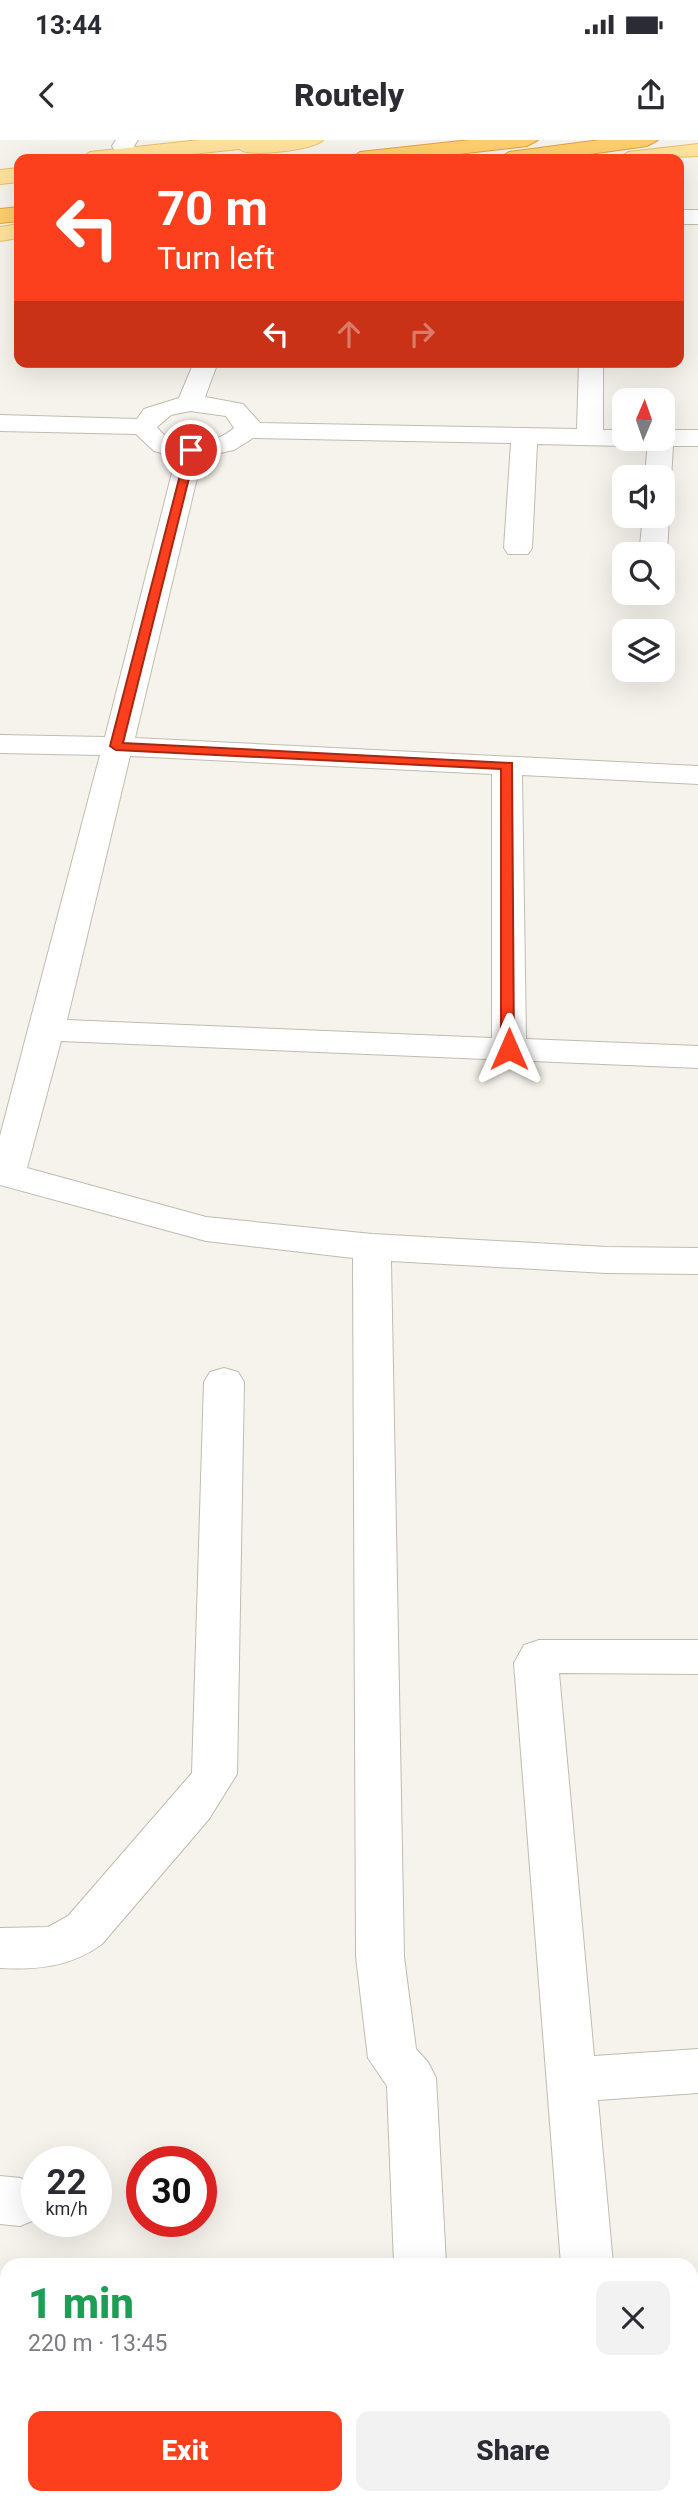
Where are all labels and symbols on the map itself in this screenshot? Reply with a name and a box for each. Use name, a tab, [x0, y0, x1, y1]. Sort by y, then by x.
north arrow	[612, 388, 676, 452]
pin	[161, 420, 221, 480]
position arrow	[472, 1012, 546, 1086]
speed limit sign: 30	[126, 2146, 217, 2237]

